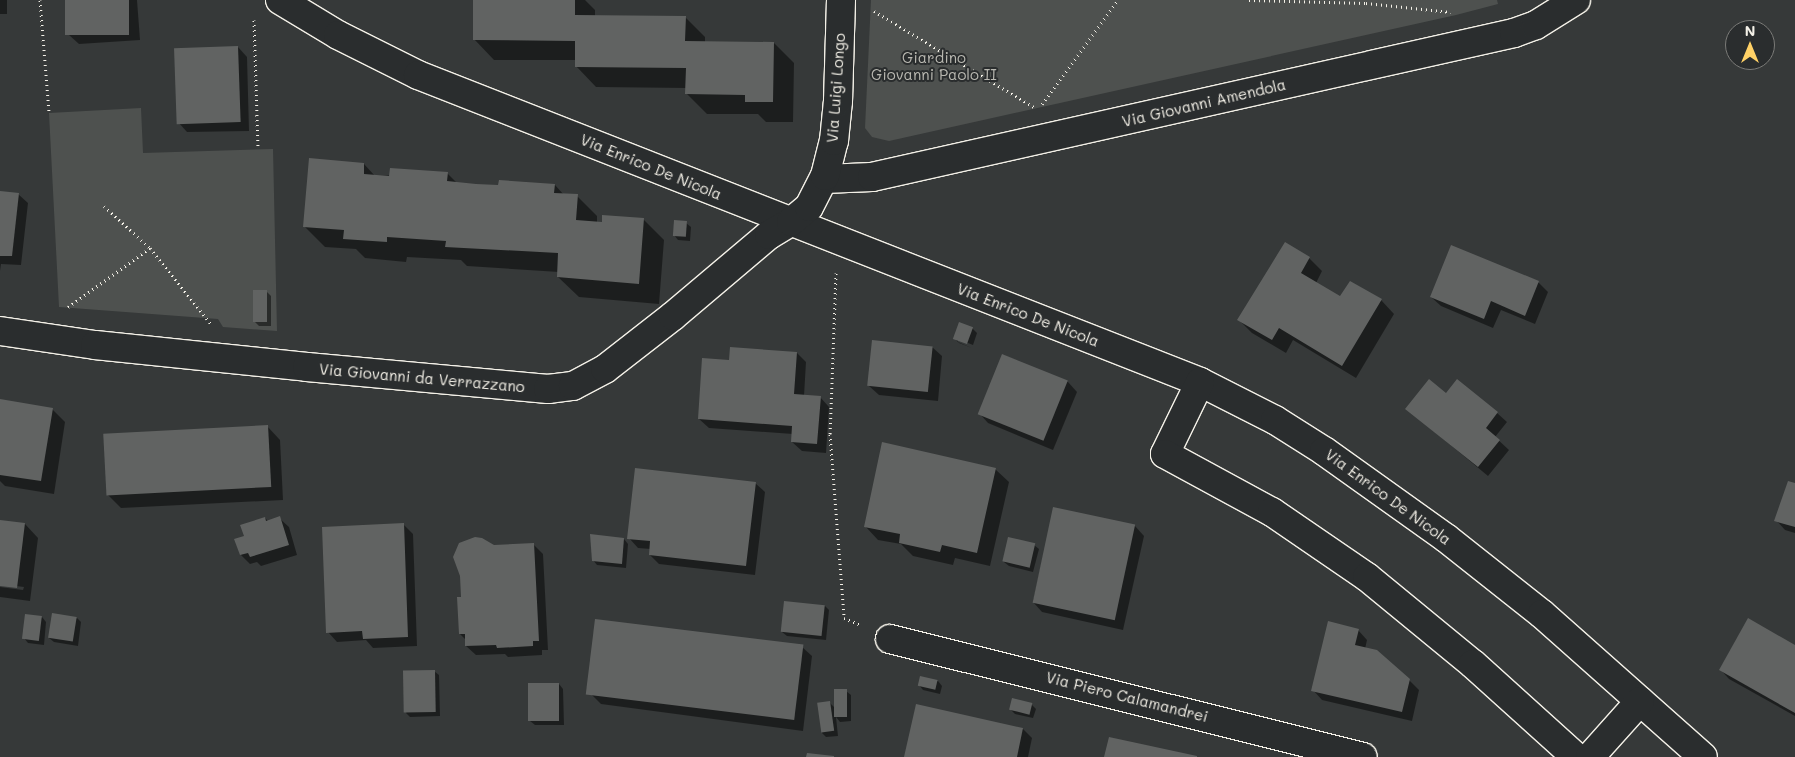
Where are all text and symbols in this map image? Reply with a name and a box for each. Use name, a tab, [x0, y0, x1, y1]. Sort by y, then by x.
north arrow	[1725, 20, 1775, 70]
text: N	[1745, 21, 1755, 40]
street label: Via Luigi Longo	[823, 33, 849, 143]
park label: Giardino Giovanni Paolo II	[871, 48, 997, 83]
street label: Via Giovanni Amendola	[1120, 75, 1288, 131]
street label: Via Enrico De Nicola	[578, 130, 724, 204]
street label: Via Enrico De Nicola	[954, 280, 1102, 350]
street label: Via Giovanni da Verrazzano	[318, 360, 526, 396]
street label: Via Enrico De Nicola	[1322, 445, 1454, 549]
street label: Via Piero Calamandrei	[1044, 668, 1210, 726]

